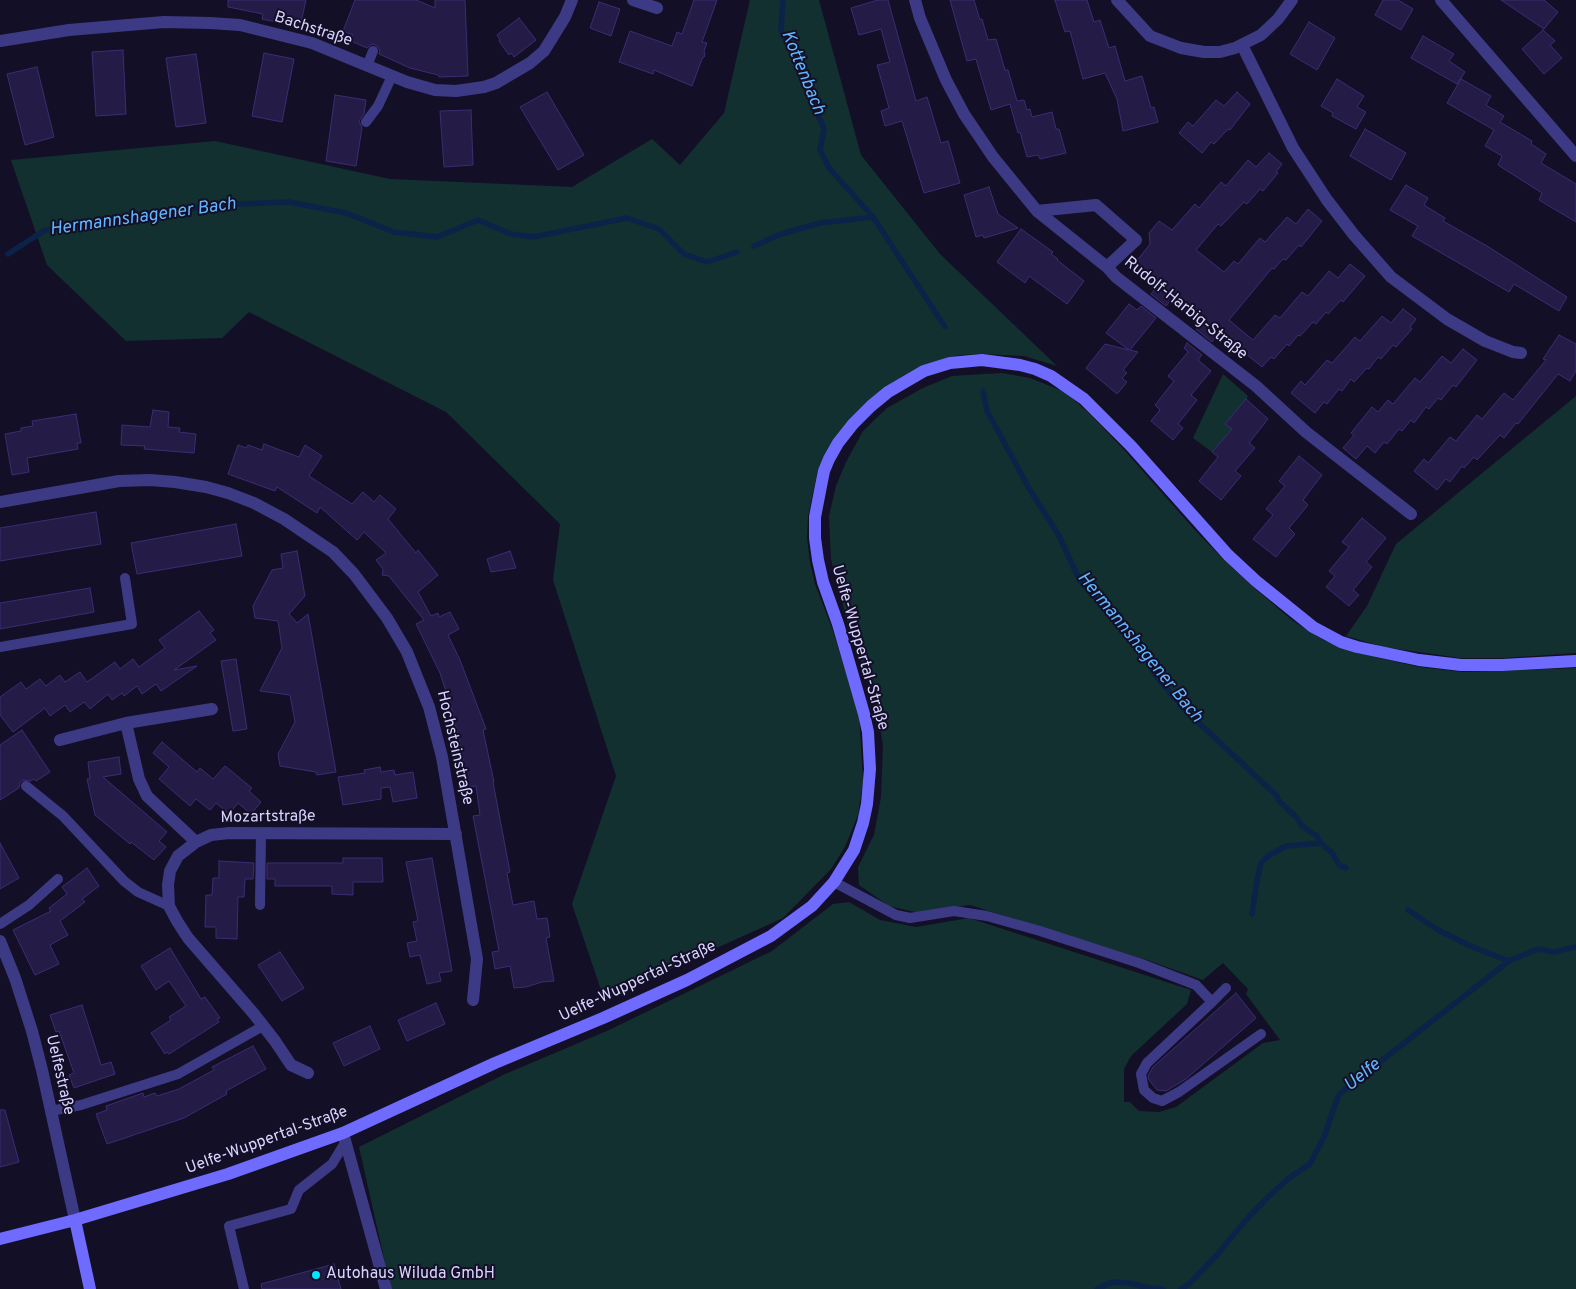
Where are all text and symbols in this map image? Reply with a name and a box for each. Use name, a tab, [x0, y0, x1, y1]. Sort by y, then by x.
street label: Bachstraße	[272, 8, 354, 52]
water label: Kottenbach	[775, 28, 829, 118]
water label: Hermannshagener Bach	[49, 194, 237, 242]
street label: Rudolf-Harbig-Straße	[1119, 253, 1251, 365]
street label: Uelfe-Wuppertal-Straße	[826, 563, 892, 733]
water label: Hermannshagener Bach	[1072, 568, 1206, 728]
street label: Hochsteinstraße	[432, 689, 476, 807]
street label: Mozartstraße	[220, 808, 316, 828]
street label: Uelfe-Wuppertal-Straße	[557, 937, 719, 1027]
street label: Uelfestraße	[40, 1033, 78, 1117]
water label: Uelfe	[1341, 1055, 1385, 1097]
street label: Uelfe-Wuppertal-Straße	[183, 1103, 351, 1179]
place label: Autohaus Wiluda GmbH	[326, 1265, 495, 1285]
marker: Autohaus Wiluda GmbH	[310, 1269, 322, 1281]

